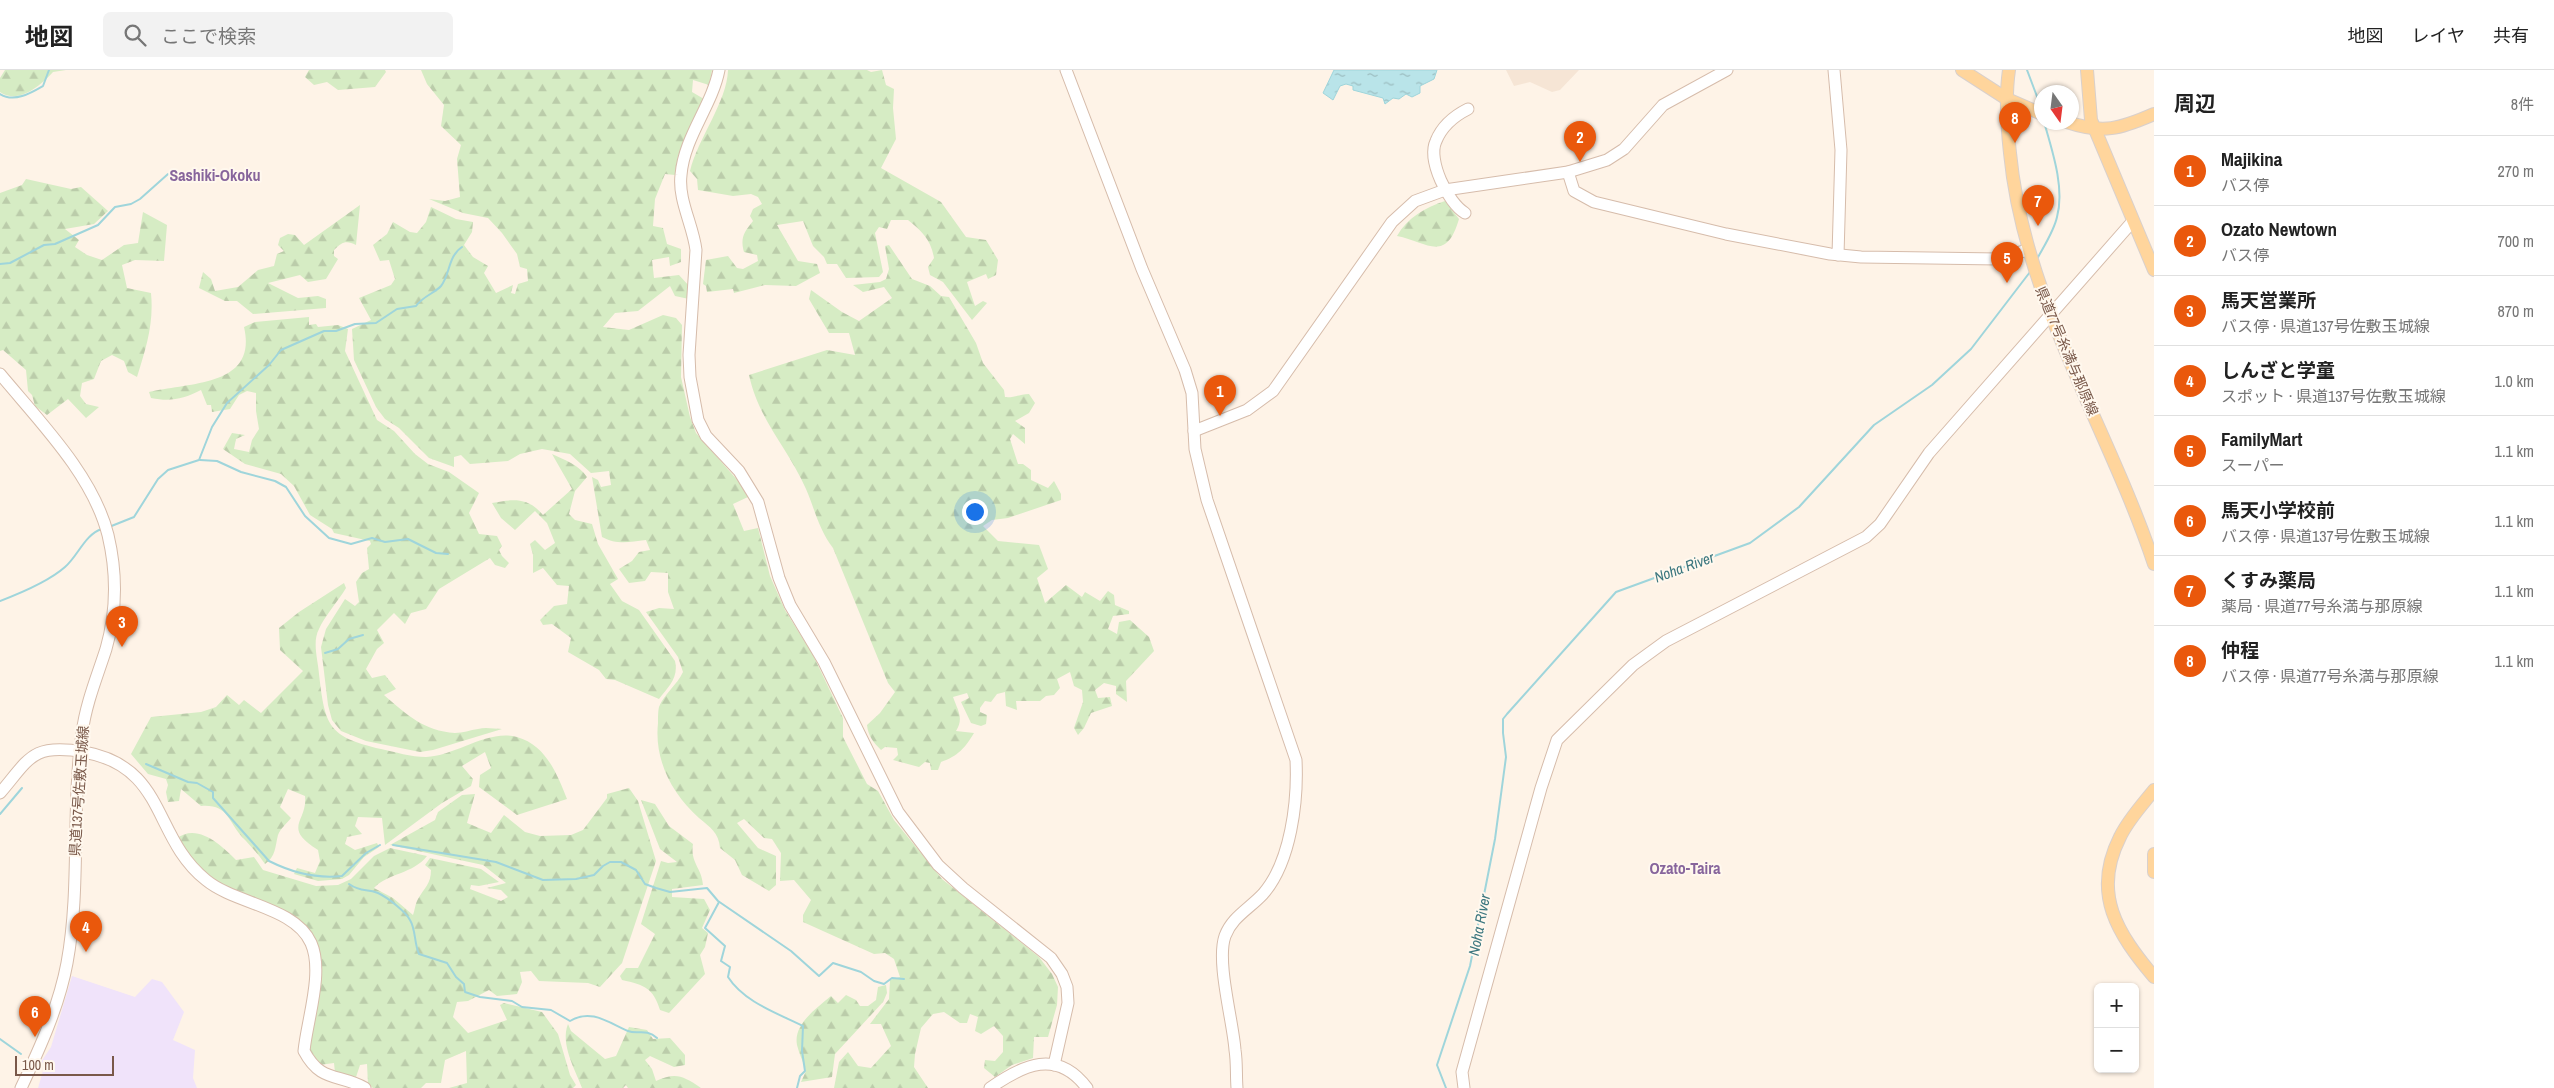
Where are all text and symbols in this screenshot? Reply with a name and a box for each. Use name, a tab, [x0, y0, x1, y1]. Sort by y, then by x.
search box	[103, 12, 453, 57]
text: 地図	[25, 20, 73, 52]
icon: search	[121, 21, 149, 49]
text: ここで検索	[161, 23, 256, 49]
text: 地図	[2348, 23, 2384, 48]
text: レイヤ	[2412, 23, 2465, 48]
text: 共有	[2493, 23, 2529, 48]
north arrow	[2034, 85, 2079, 130]
text: 周辺	[2174, 89, 2216, 118]
text: 8件	[2511, 93, 2534, 115]
pin: 8	[1999, 102, 2031, 143]
pin: 2	[1564, 121, 1596, 162]
text: Majikina	[2221, 146, 2282, 172]
text: 1	[2186, 160, 2194, 182]
text: 270 m	[2498, 160, 2534, 182]
district label: Sashiki-Okoku	[169, 164, 261, 186]
text: バス停	[2221, 174, 2269, 196]
pin: 7	[2022, 185, 2054, 226]
text: Ozato Newtown	[2221, 216, 2337, 242]
text: 2	[2186, 230, 2194, 252]
text: 700 m	[2498, 230, 2534, 252]
pin: 5	[1991, 242, 2023, 283]
text: バス停	[2221, 244, 2269, 266]
street label: 県道77号糸満与那原線	[2032, 284, 2102, 418]
text: 馬天営業所	[2221, 287, 2316, 313]
text: 3	[2186, 300, 2194, 322]
text: 870 m	[2498, 300, 2534, 322]
text: バス停 · 県道137号佐敷玉城線	[2221, 315, 2430, 337]
text: しんざと学童	[2221, 357, 2335, 383]
text: 4	[2186, 370, 2194, 392]
text: 1.0 km	[2495, 370, 2534, 392]
pin: 1	[1204, 375, 1236, 416]
text: スポット · 県道137号佐敷玉城線	[2221, 385, 2446, 407]
text: FamilyMart	[2221, 426, 2303, 452]
text: 5	[2186, 440, 2194, 462]
text: 1.1 km	[2495, 440, 2534, 462]
text: スーパー	[2221, 454, 2285, 476]
text: 馬天小学校前	[2221, 497, 2335, 523]
your location	[962, 499, 988, 525]
text: 6	[2186, 510, 2194, 532]
text: 1.1 km	[2495, 510, 2534, 532]
text: バス停 · 県道137号佐敷玉城線	[2221, 525, 2430, 547]
water label: Noha River	[1651, 546, 1718, 588]
text: くすみ薬局	[2221, 567, 2316, 593]
text: 7	[2186, 580, 2194, 602]
text: 1.1 km	[2495, 580, 2534, 602]
text: 薬局 · 県道77号糸満与那原線	[2221, 595, 2423, 617]
pin: 3	[106, 606, 138, 647]
text: 仲程	[2221, 637, 2259, 663]
text: 8	[2186, 650, 2194, 672]
text: 1.1 km	[2495, 650, 2534, 672]
text: バス停 · 県道77号糸満与那原線	[2221, 665, 2439, 687]
street label: 県道137号佐敷玉城線	[65, 725, 93, 857]
district label: Ozato-Taira	[1649, 857, 1721, 879]
water label: Noha River	[1463, 892, 1495, 958]
pin: 4	[70, 911, 102, 952]
map controls	[2094, 983, 2139, 1073]
button: +	[2094, 983, 2139, 1028]
pin: 6	[19, 996, 51, 1037]
button: −	[2094, 1028, 2139, 1073]
scale bar	[15, 1053, 114, 1076]
text: 100 m	[22, 1056, 54, 1074]

